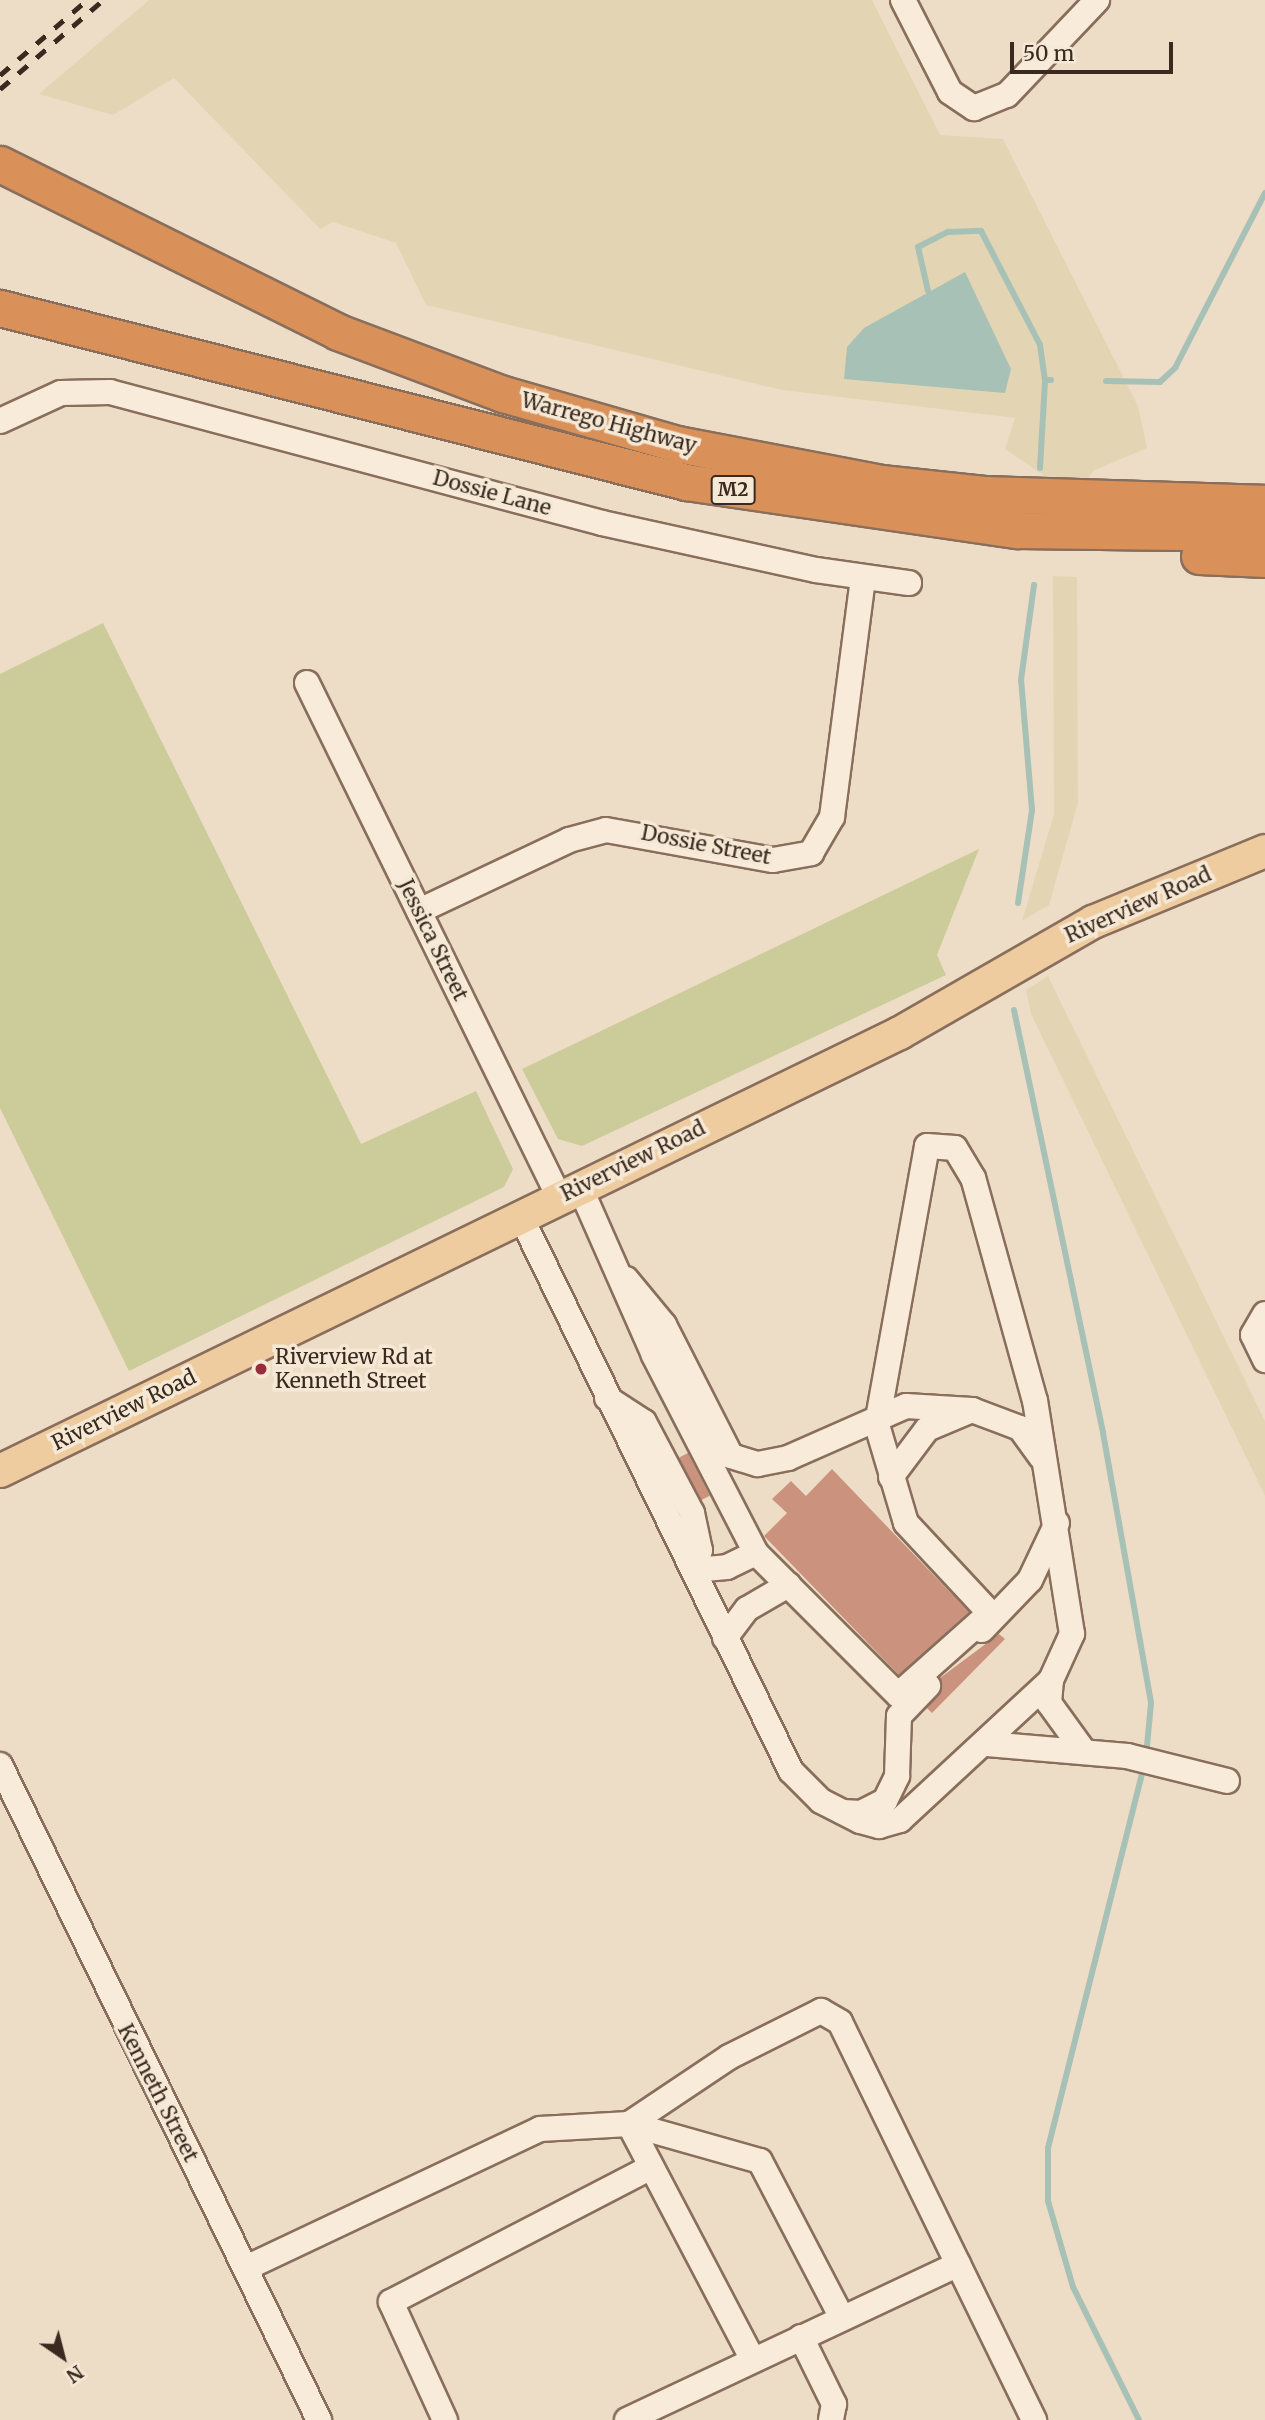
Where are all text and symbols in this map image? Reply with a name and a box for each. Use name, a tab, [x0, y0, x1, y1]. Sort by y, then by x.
scale bar	[1013, 28, 1176, 72]
text: 50 m	[1023, 40, 1074, 67]
street label: Warrego Highway	[519, 387, 699, 459]
street label: Dossie Lane	[430, 465, 554, 521]
road number: M2	[710, 475, 756, 505]
street label: Dossie Street	[639, 820, 773, 870]
street label: Riverview Road	[1061, 861, 1215, 949]
street label: Jessica Street	[393, 875, 473, 1005]
street label: Riverview Road	[557, 1115, 709, 1207]
place label: Riverview Rd at Kenneth Street	[275, 1344, 433, 1394]
marker: Riverview Rd at Kenneth Street	[253, 1361, 269, 1377]
street label: Riverview Road	[48, 1364, 200, 1456]
street label: Kenneth Street	[112, 2020, 204, 2166]
north arrow	[28, 2322, 98, 2392]
text: N	[62, 2360, 88, 2388]

